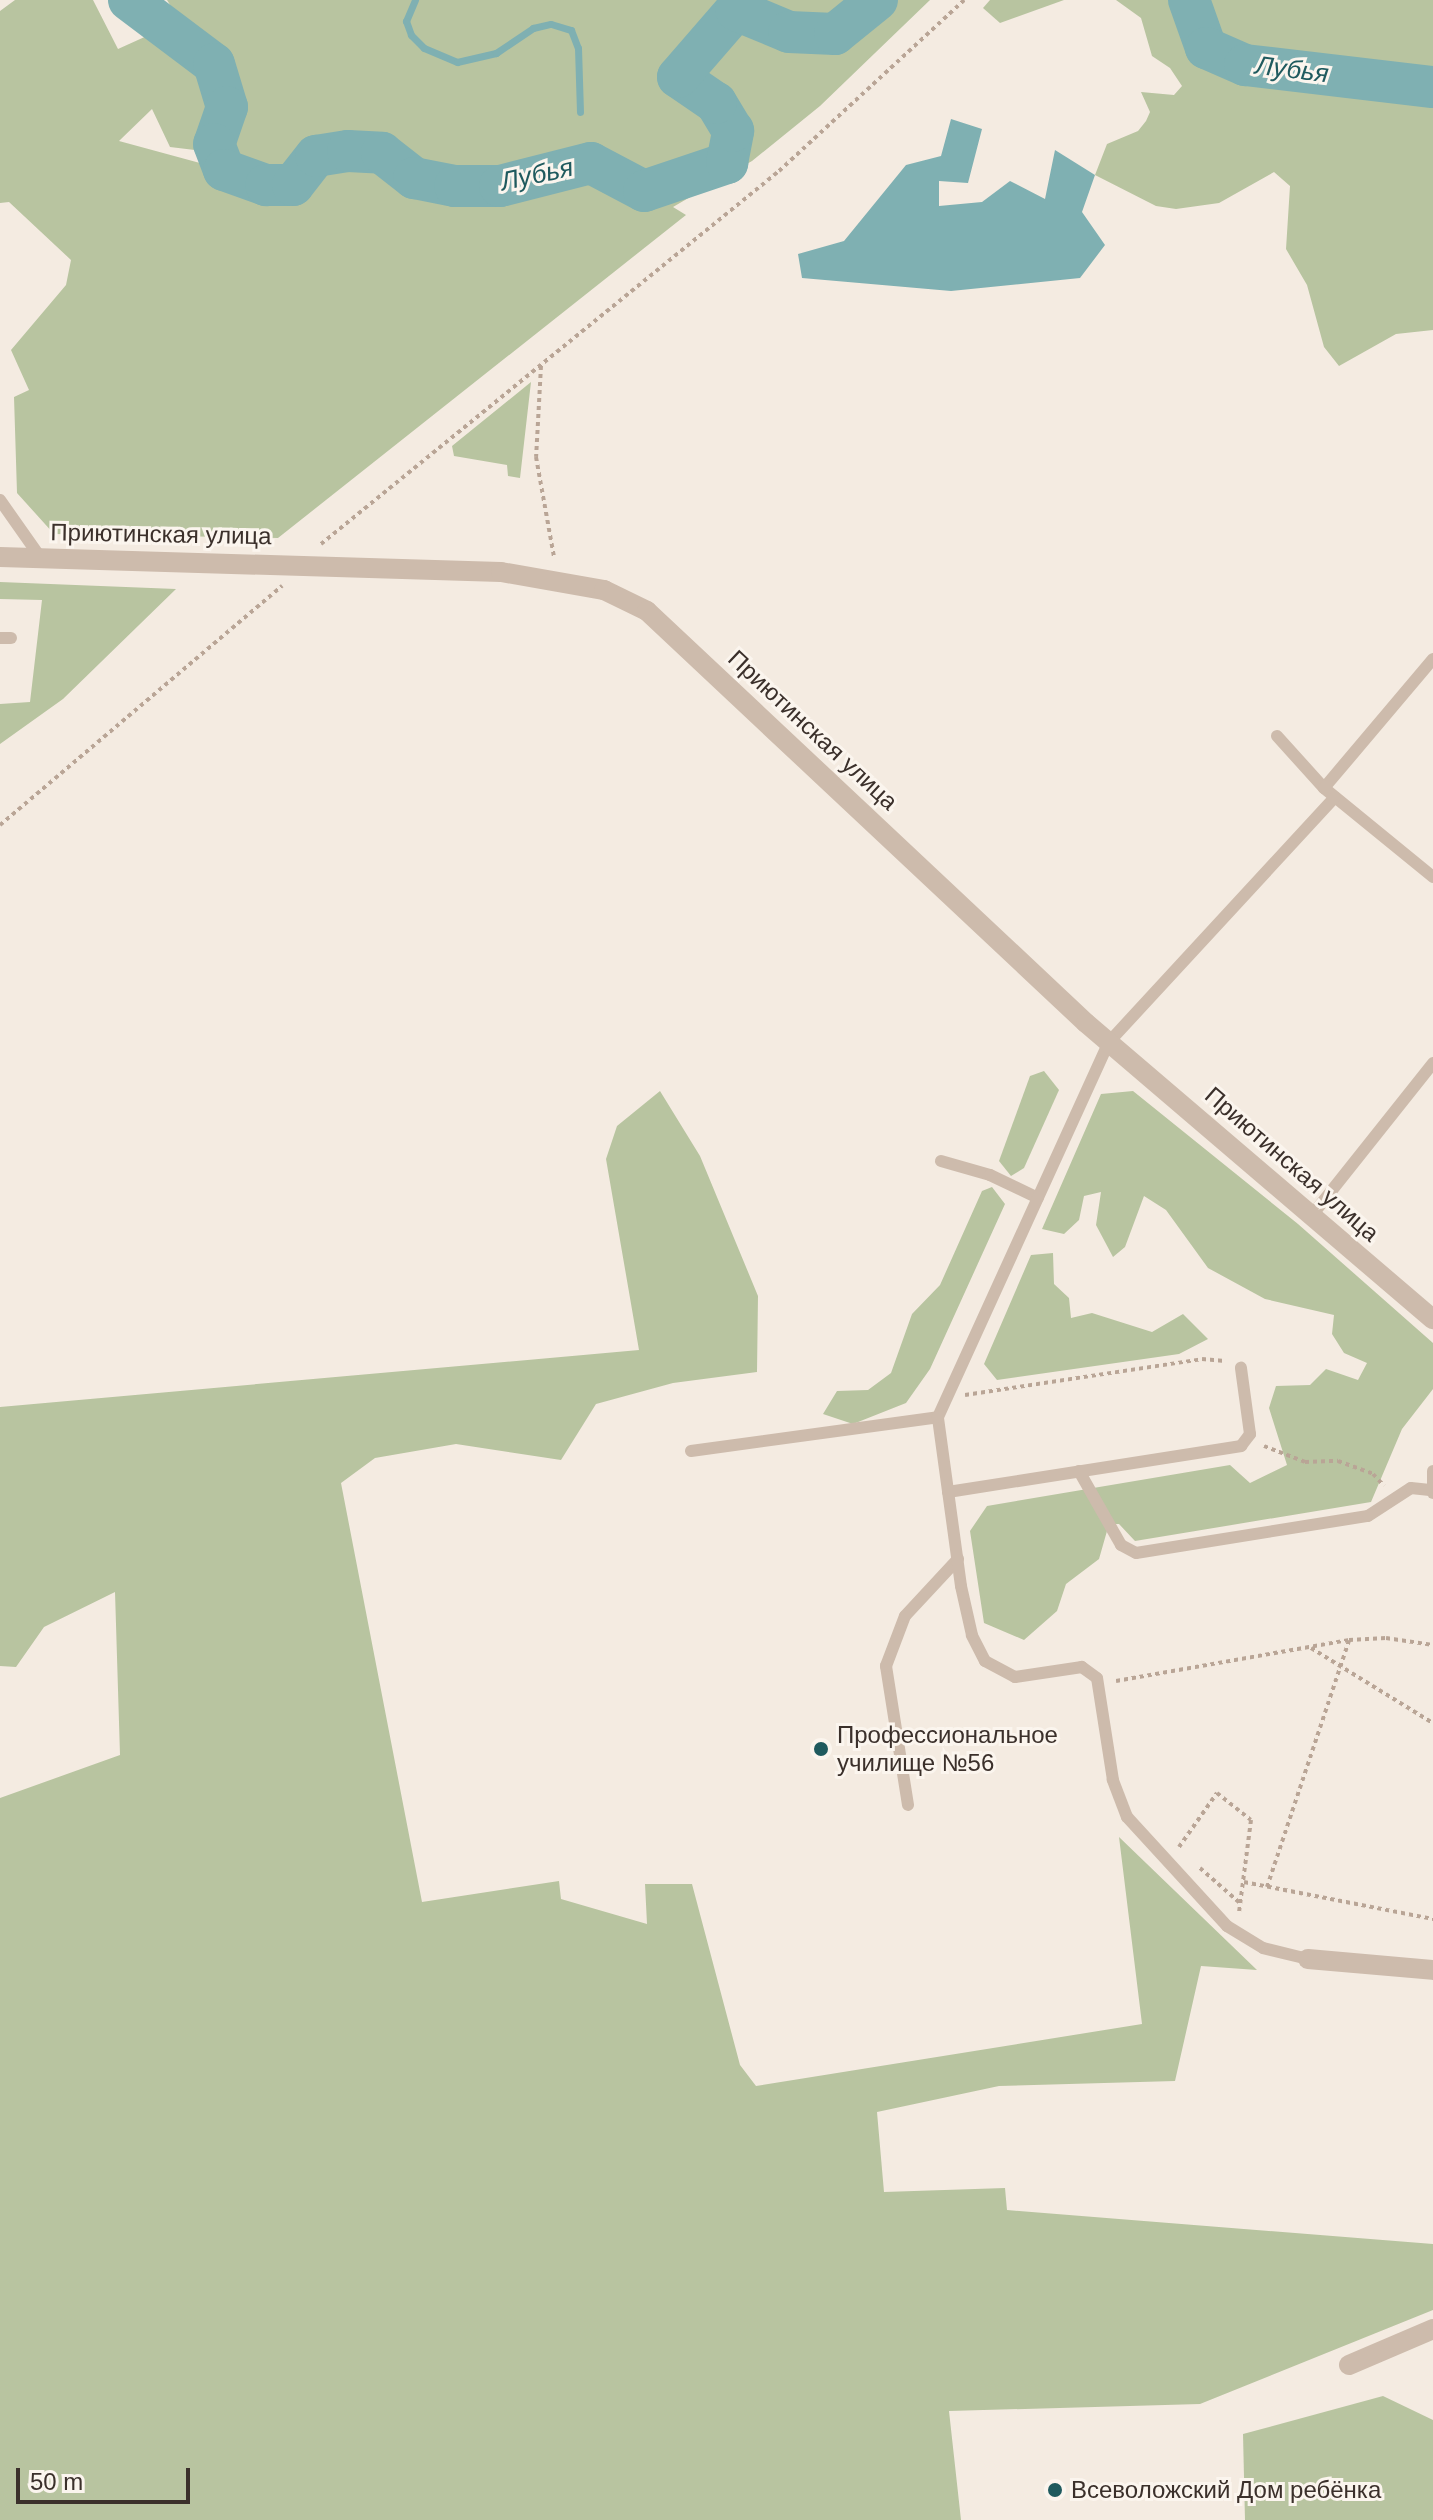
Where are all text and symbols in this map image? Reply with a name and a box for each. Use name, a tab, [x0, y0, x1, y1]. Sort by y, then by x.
water label: Лубья	[1254, 50, 1330, 90]
water label: Лубья	[498, 152, 576, 198]
street label: Приютинская улица	[50, 518, 272, 550]
street label: Приютинская улица	[722, 644, 904, 816]
street label: Приютинская улица	[1199, 1081, 1385, 1247]
place label: Профессиональное училище №56	[837, 1721, 1058, 1777]
marker: Профессиональное училище №56	[812, 1740, 830, 1758]
scale bar	[20, 2452, 194, 2502]
text: 50 m	[30, 2468, 83, 2495]
place label: Всеволожский Дом ребёнка	[1071, 2476, 1381, 2504]
marker: Всеволожский Дом ребёнка	[1046, 2481, 1064, 2499]

